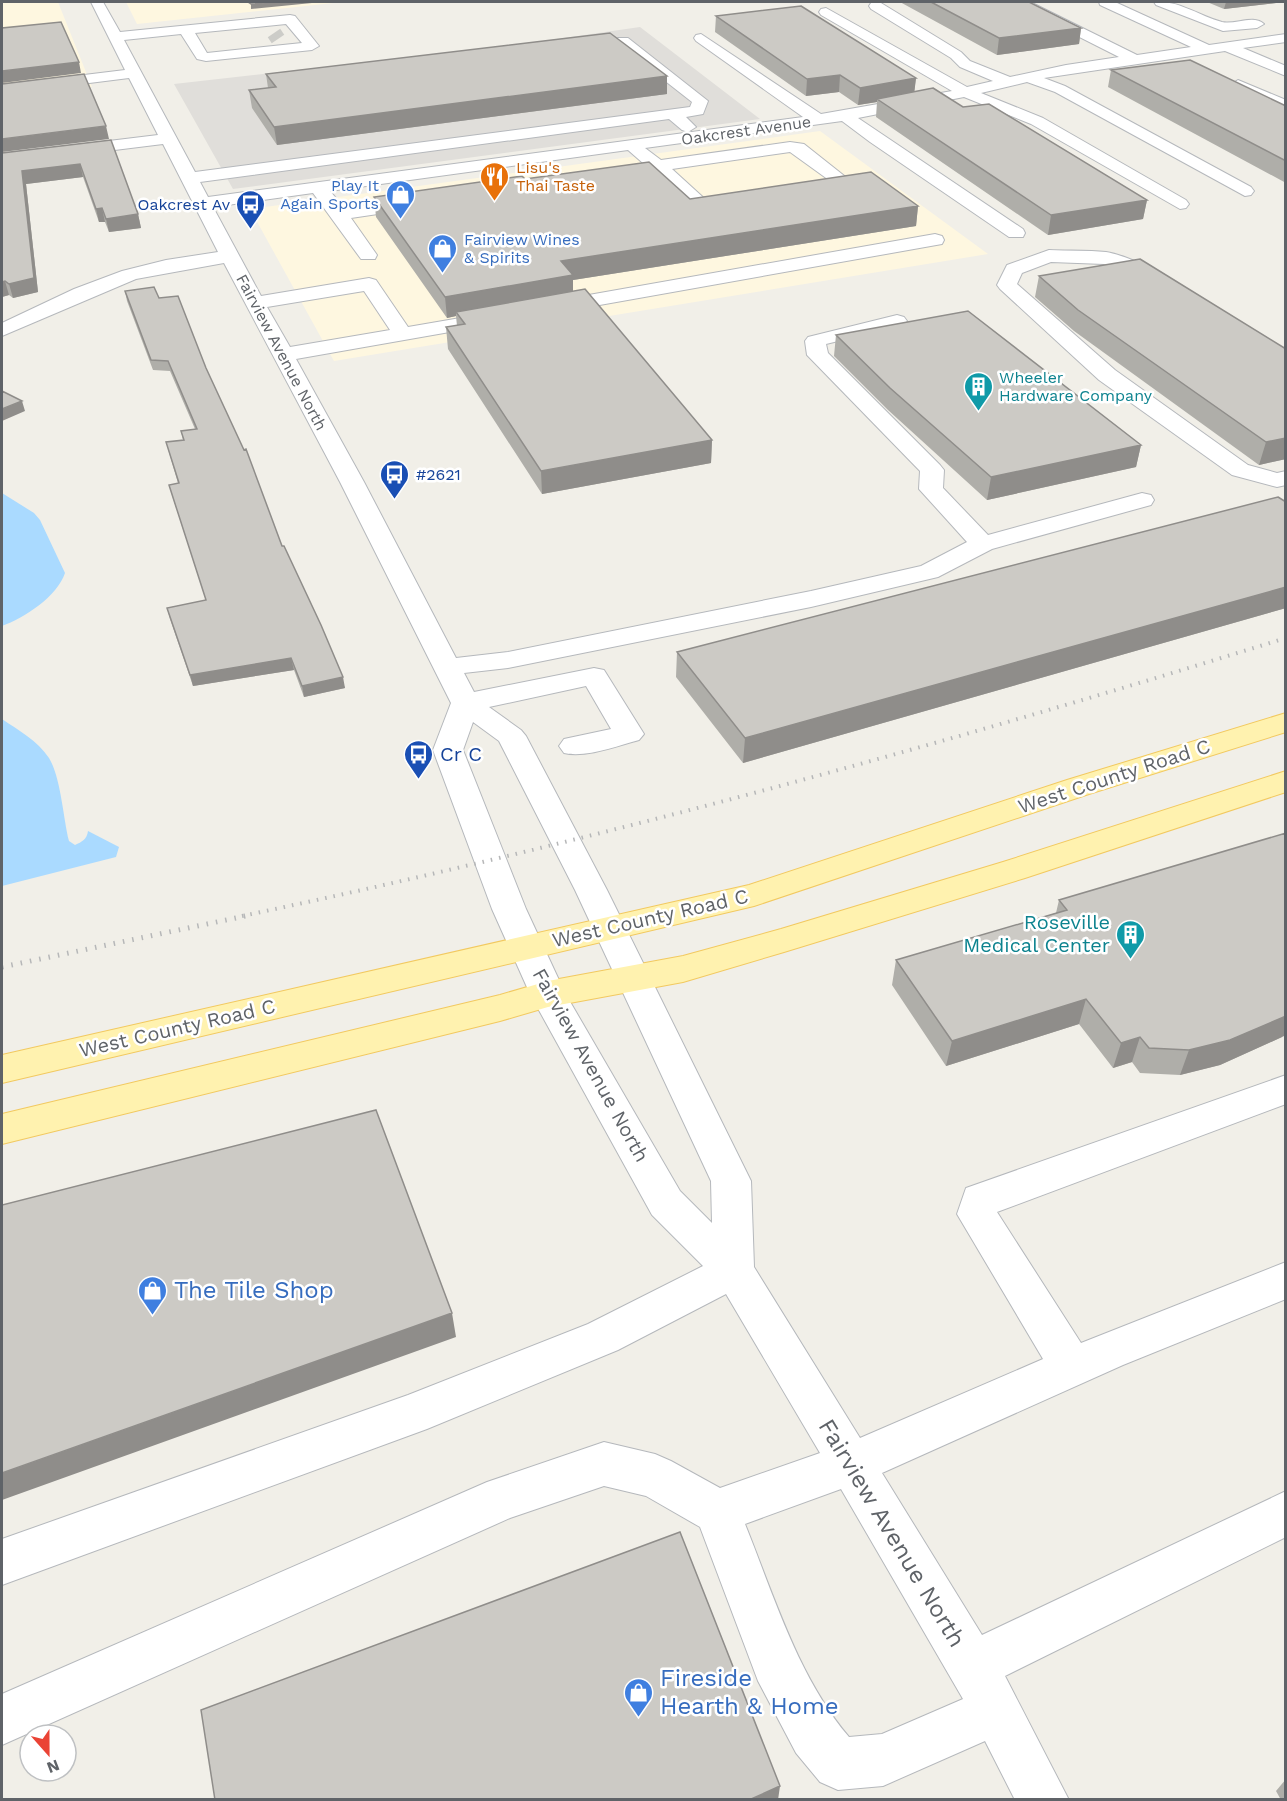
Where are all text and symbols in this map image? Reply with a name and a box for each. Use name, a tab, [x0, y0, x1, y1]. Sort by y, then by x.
street label: Oakcrest Avenue	[680, 112, 812, 149]
place label: Lisu's Thai Taste	[516, 158, 595, 195]
restaurant icon: Lisu's Thai Taste	[479, 160, 511, 202]
place label: Play It Again Sports	[280, 176, 379, 213]
shop icon: Play It Again Sports	[384, 178, 416, 220]
bus stop icon: Oakcrest Av	[235, 188, 267, 230]
place label: Oakcrest Av	[137, 195, 231, 214]
place label: Fairview Wines & Spirits	[464, 230, 580, 267]
shop icon: Fairview Wines & Spirits	[427, 232, 459, 274]
street label: Fairview Avenue North	[232, 271, 331, 434]
place label: Wheeler Hardware Company	[999, 368, 1153, 405]
building icon: Wheeler Hardware Company	[962, 370, 994, 412]
bus stop icon: #2621	[379, 458, 411, 500]
place label: #2621	[416, 465, 461, 484]
street label: West County Road C	[1015, 734, 1213, 818]
bus stop icon: Cr C	[403, 738, 435, 780]
place label: Cr C	[440, 742, 482, 766]
street label: West County Road C	[550, 884, 750, 952]
place label: Roseville Medical Center	[963, 910, 1110, 957]
building icon: Roseville Medical Center	[1115, 918, 1147, 960]
street label: Fairview Avenue North	[528, 964, 654, 1166]
street label: West County Road C	[77, 994, 277, 1062]
shop icon: The Tile Shop	[137, 1274, 169, 1316]
place label: The Tile Shop	[174, 1276, 334, 1304]
street label: Fairview Avenue North	[813, 1414, 971, 1652]
place label: Fireside Hearth & Home	[660, 1664, 839, 1720]
shop icon: Fireside Hearth & Home	[623, 1676, 655, 1718]
north arrow	[18, 1723, 78, 1783]
text: N	[44, 1756, 62, 1778]

